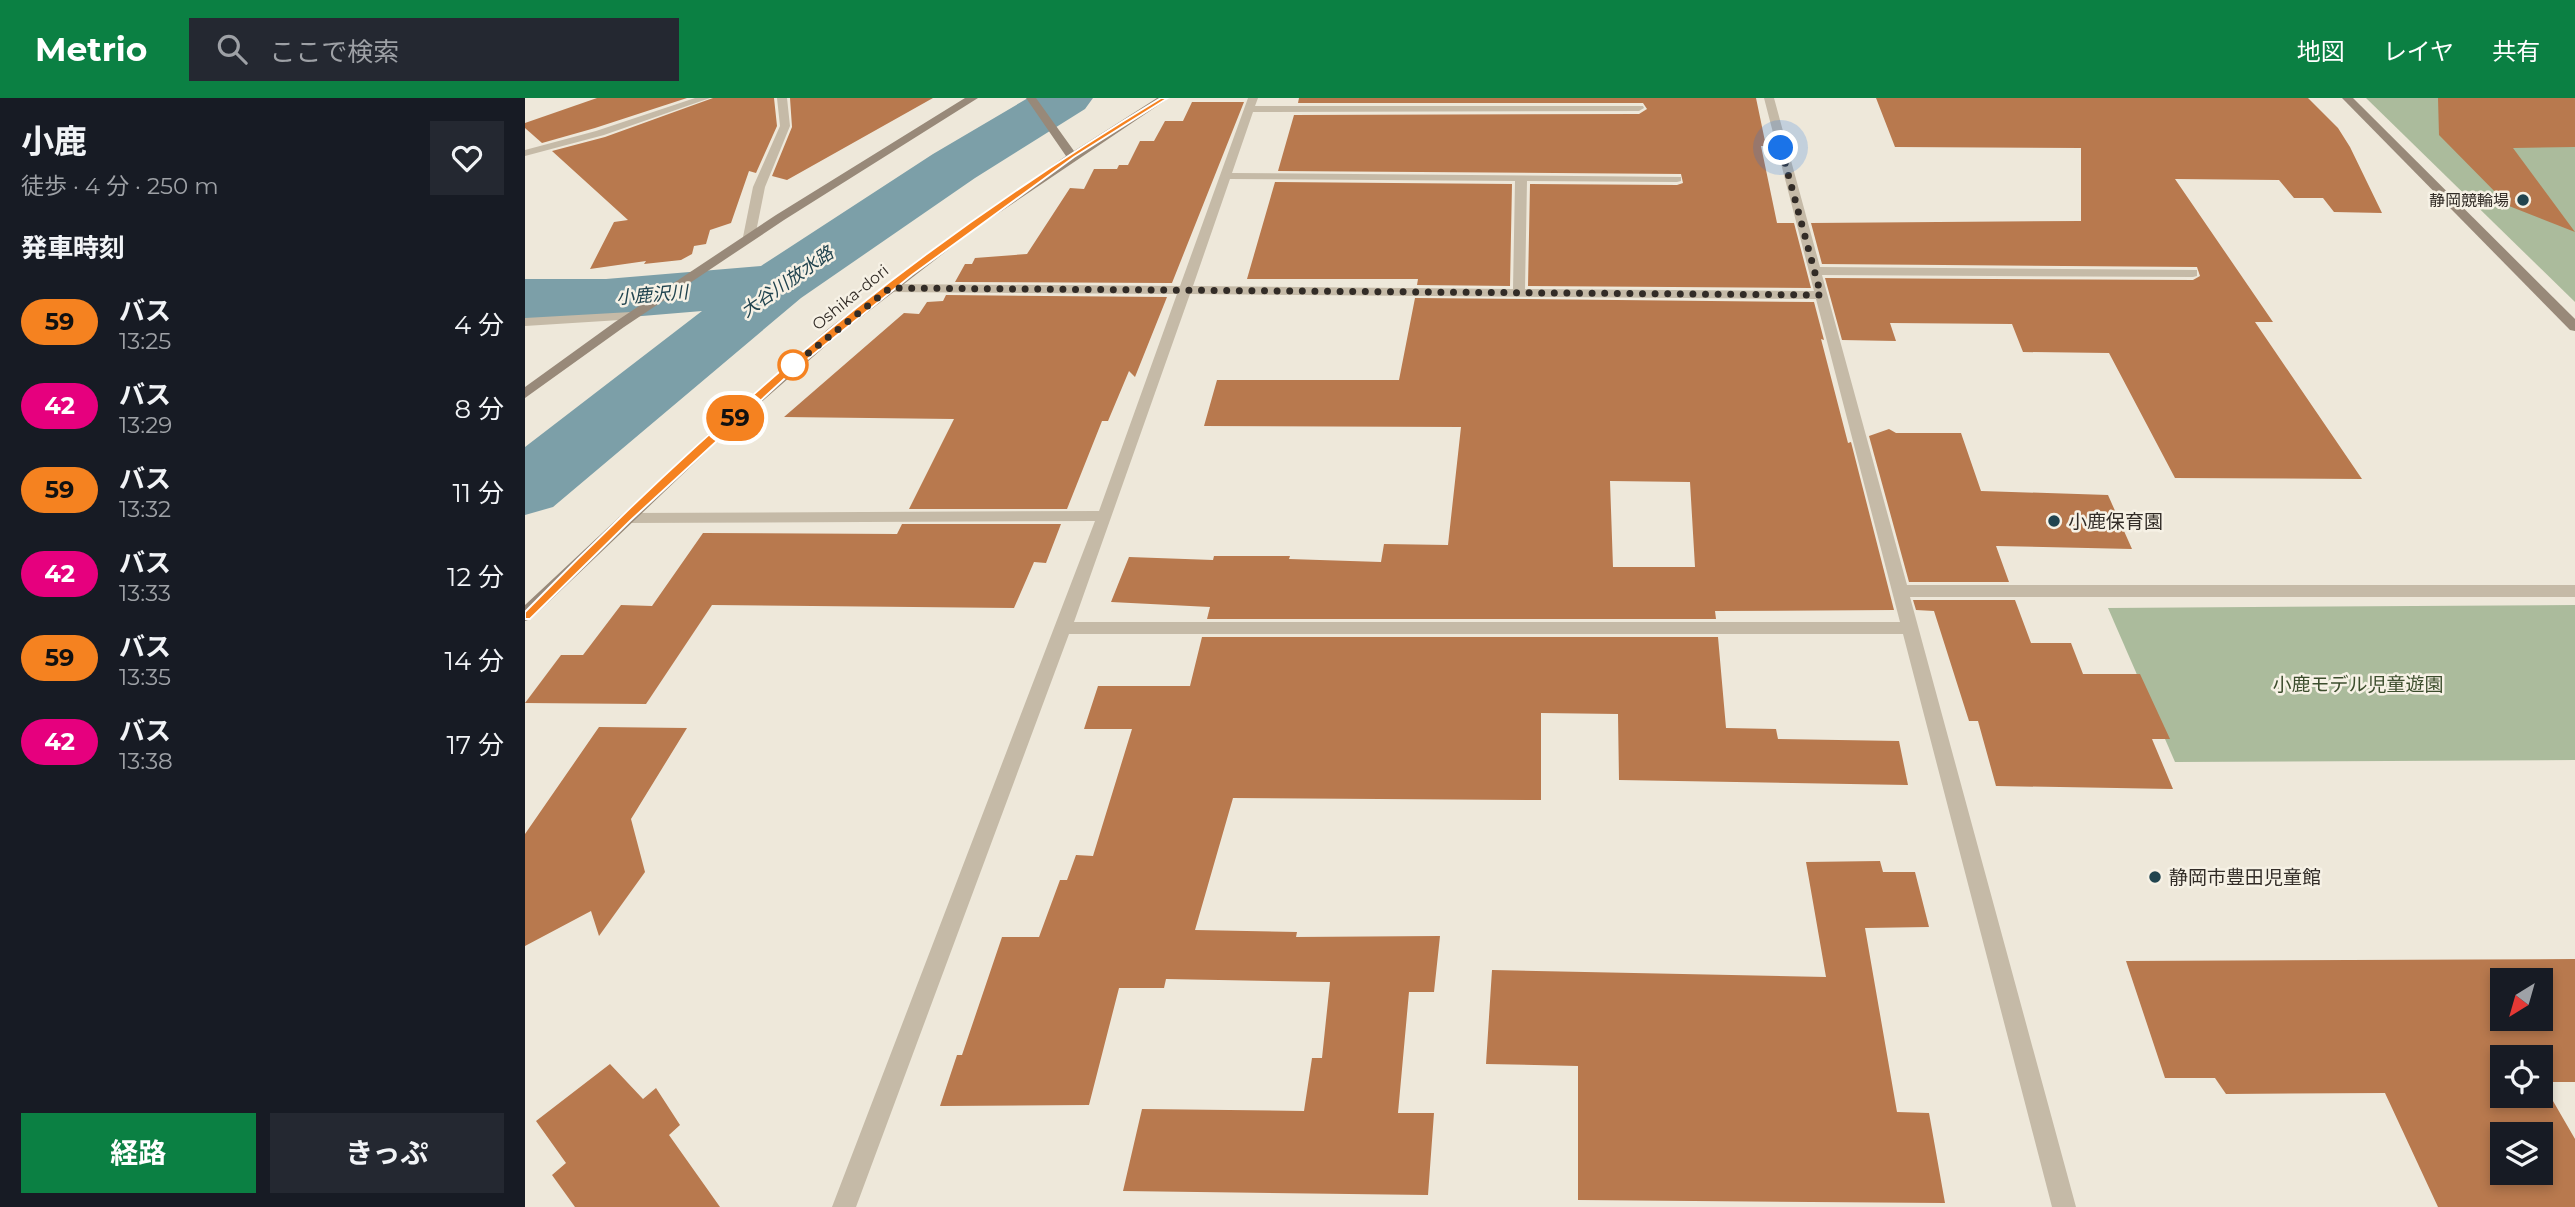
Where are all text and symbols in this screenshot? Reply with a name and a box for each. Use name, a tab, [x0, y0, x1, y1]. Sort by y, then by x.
search box	[189, 18, 679, 81]
text: Metrio	[35, 29, 147, 69]
icon: search	[213, 30, 251, 68]
text: ここで検索	[269, 36, 399, 68]
text: 地図	[2297, 37, 2345, 66]
text: レイヤ	[2383, 37, 2454, 66]
text: 共有	[2492, 37, 2540, 66]
text: 小鹿	[21, 121, 87, 161]
button: heart	[430, 121, 504, 195]
your location	[1763, 130, 1798, 165]
text: 徒歩 · 4 分 · 250 m	[21, 172, 219, 200]
place label: 静岡競輪場	[2429, 191, 2509, 210]
marker: 静岡競輪場	[2515, 192, 2531, 208]
text: 発車時刻	[21, 232, 125, 264]
water label: 大谷川放水路	[736, 241, 839, 322]
street label: Oshika-dori	[808, 261, 892, 334]
water label: 小鹿沢川	[615, 281, 691, 309]
text: バス	[119, 295, 171, 327]
text: 59	[45, 307, 74, 336]
text: 4 分	[454, 309, 504, 341]
text: 13:25	[119, 327, 171, 355]
unlabelled marker	[778, 350, 808, 380]
text: バス	[119, 379, 171, 411]
text: 42	[44, 391, 75, 420]
text: 8 分	[455, 393, 504, 425]
line badge: 59	[703, 395, 767, 441]
text: 59	[720, 403, 750, 432]
text: 13:29	[119, 411, 172, 439]
text: バス	[119, 463, 171, 495]
text: 59	[45, 475, 74, 504]
text: 11 分	[452, 477, 504, 509]
text: 13:32	[119, 495, 171, 523]
place label: 小鹿保育園	[2068, 510, 2163, 533]
marker: 小鹿保育園	[2046, 513, 2062, 529]
text: バス	[119, 547, 171, 579]
text: 42	[44, 559, 75, 588]
text: 12 分	[447, 561, 504, 593]
text: 13:33	[119, 579, 171, 607]
text: バス	[119, 631, 171, 663]
text: 59	[45, 643, 74, 672]
text: 14 分	[445, 645, 504, 677]
text: 13:35	[119, 663, 171, 691]
park label: 小鹿モデル児童遊園	[2272, 673, 2444, 696]
text: バス	[119, 715, 171, 747]
text: 42	[44, 727, 75, 756]
text: 17 分	[446, 729, 504, 761]
text: 13:38	[119, 747, 173, 775]
place label: 静岡市豊田児童館	[2169, 866, 2321, 889]
marker: 静岡市豊田児童館	[2147, 869, 2163, 885]
north arrow	[2490, 968, 2553, 1031]
map controls	[2490, 968, 2553, 1185]
button: locate	[2490, 1045, 2553, 1108]
button: 経路	[21, 1113, 256, 1193]
button: きっぷ	[270, 1113, 504, 1193]
button: layers	[2490, 1122, 2553, 1185]

